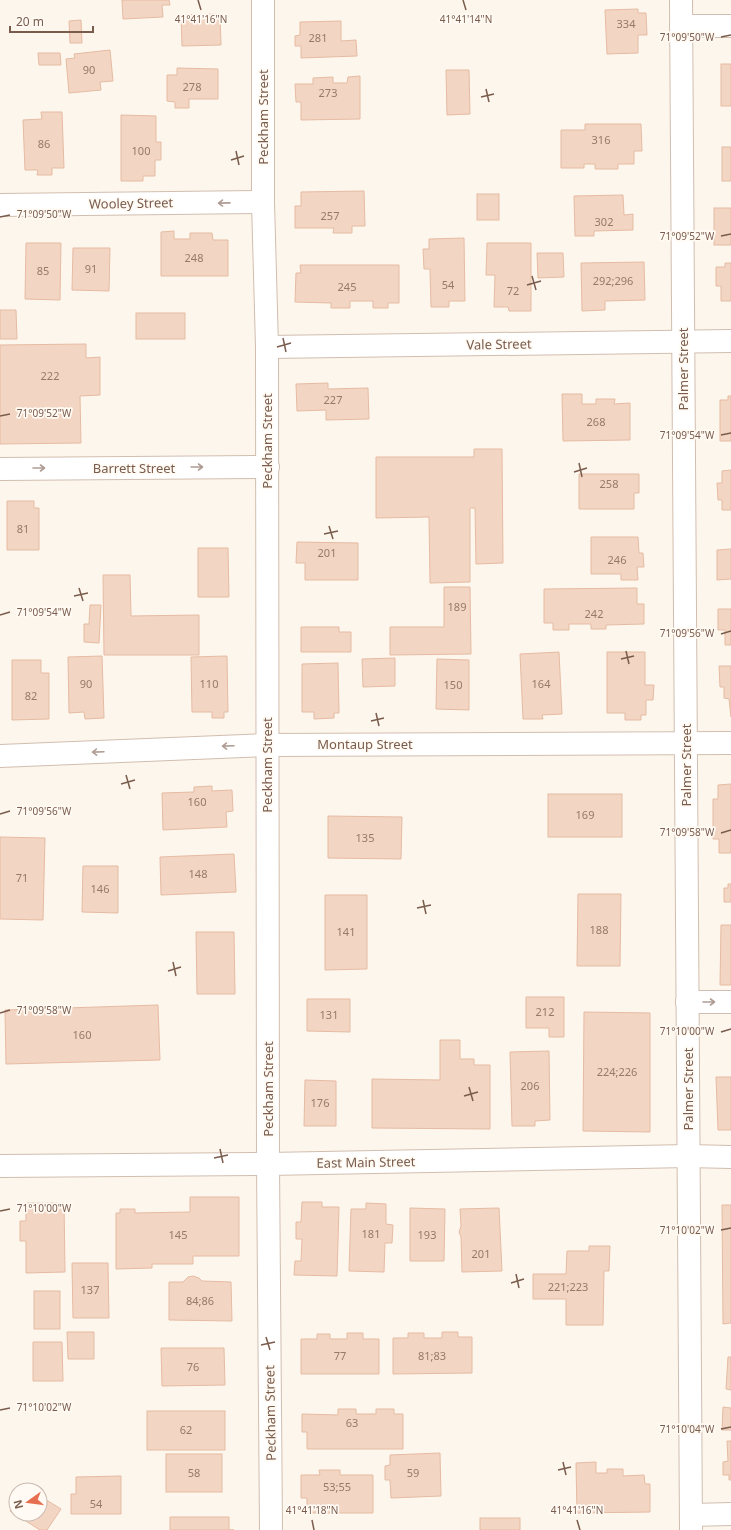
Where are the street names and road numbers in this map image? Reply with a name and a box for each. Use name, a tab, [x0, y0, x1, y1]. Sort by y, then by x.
street label: Peckham Street	[254, 69, 272, 165]
street label: Wooley Street	[89, 193, 174, 213]
street label: Palmer Street	[674, 327, 692, 411]
street label: Vale Street	[466, 334, 532, 354]
street label: Peckham Street	[258, 393, 276, 489]
street label: Barrett Street	[93, 459, 176, 477]
street label: Peckham Street	[258, 717, 276, 813]
street label: Palmer Street	[677, 723, 695, 807]
street label: Montaup Street	[317, 735, 413, 753]
street label: Peckham Street	[259, 1041, 277, 1137]
street label: Palmer Street	[679, 1047, 697, 1131]
street label: East Main Street	[316, 1152, 416, 1172]
street label: Peckham Street	[260, 1365, 280, 1461]

